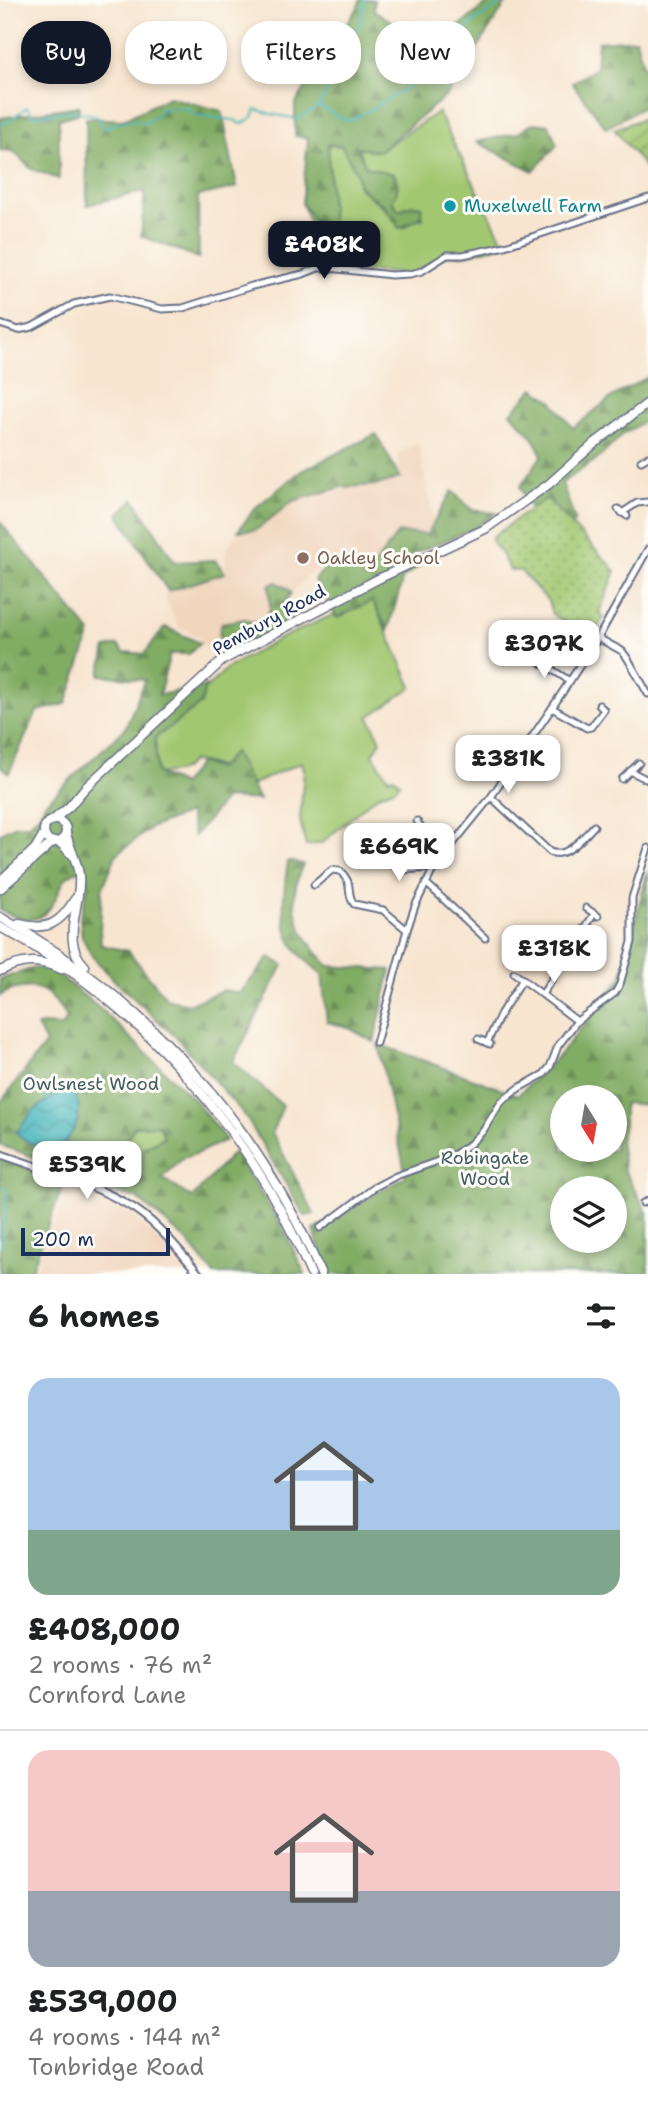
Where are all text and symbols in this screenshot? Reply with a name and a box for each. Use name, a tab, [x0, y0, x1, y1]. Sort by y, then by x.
chip: Buy	[21, 21, 111, 84]
chip: Rent	[125, 21, 227, 84]
chip: Filters	[241, 21, 361, 84]
chip: New	[375, 21, 475, 84]
place label: Muxelwell Farm	[464, 194, 602, 218]
marker: Muxelwell Farm	[442, 198, 458, 214]
pin: £408K	[275, 222, 373, 281]
text: £408K	[284, 229, 364, 259]
place label: Oakley School	[317, 546, 440, 570]
marker: Oakley School	[295, 550, 311, 566]
street label: Pembury Road	[208, 579, 330, 661]
pin: £307K	[495, 620, 593, 680]
text: £307K	[505, 628, 583, 658]
pin: £381K	[459, 736, 557, 795]
text: £381K	[471, 743, 545, 773]
pin: £669K	[350, 824, 448, 883]
text: £669K	[359, 831, 439, 861]
pin: £318K	[505, 926, 603, 985]
text: £318K	[518, 933, 590, 963]
park label: Owlsnest Wood	[23, 1072, 159, 1096]
north arrow	[550, 1085, 626, 1162]
map controls	[550, 1085, 627, 1253]
pin: £539K	[38, 1142, 136, 1201]
park label: Robingate Wood	[441, 1146, 529, 1191]
text: £539K	[48, 1149, 126, 1179]
button: layers	[550, 1176, 627, 1253]
scale bar	[21, 1225, 170, 1257]
text: 200 m	[32, 1227, 94, 1252]
text: 6 homes	[28, 1296, 160, 1337]
icon: filters	[582, 1297, 620, 1335]
icon: home	[261, 1423, 387, 1549]
text: £408,000	[28, 1609, 181, 1650]
text: 2 rooms · 76 m²	[28, 1650, 212, 1680]
text: Cornford Lane	[28, 1680, 187, 1710]
icon: home	[261, 1795, 387, 1921]
text: £539,000	[28, 1981, 178, 2022]
text: 4 rooms · 144 m²	[28, 2022, 221, 2052]
text: Tonbridge Road	[28, 2052, 204, 2082]

